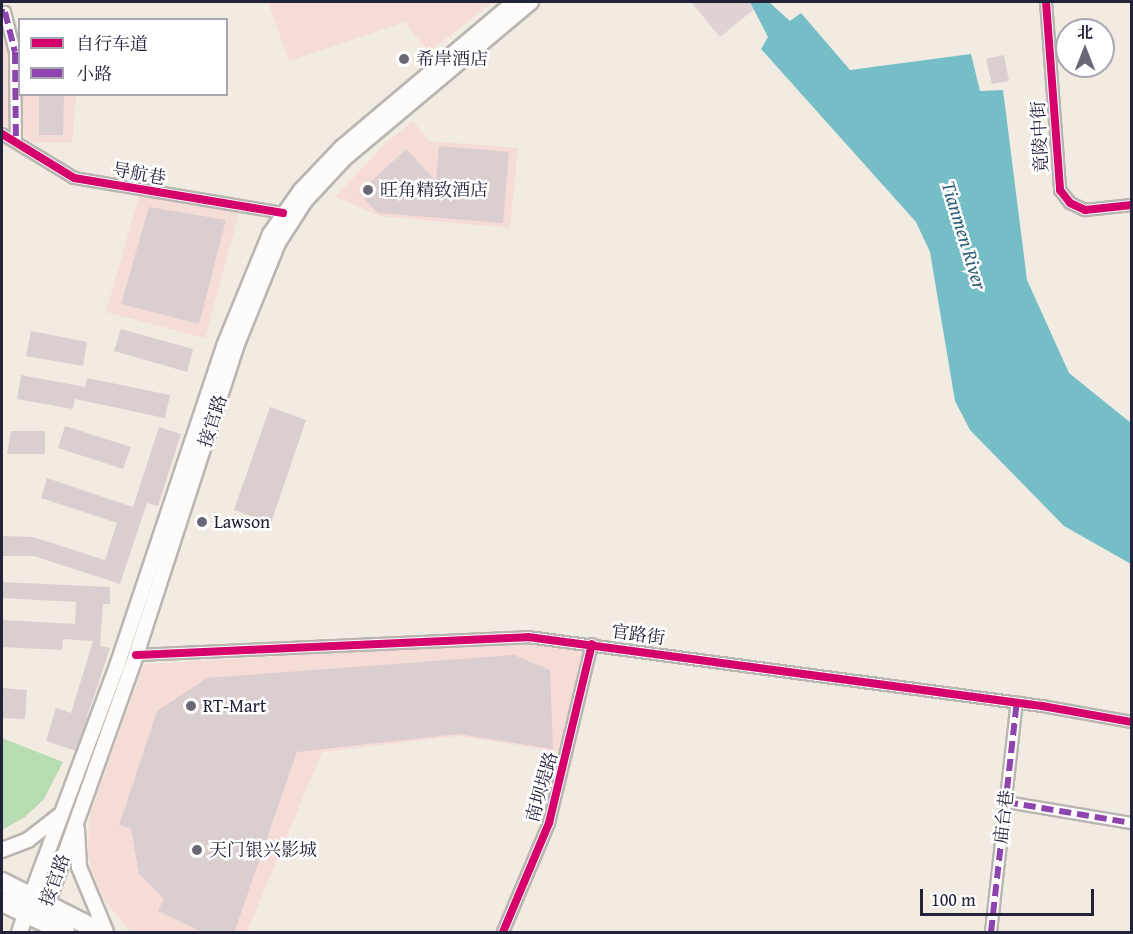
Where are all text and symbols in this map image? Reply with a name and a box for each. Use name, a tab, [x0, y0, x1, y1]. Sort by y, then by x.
legend	[18, 18, 228, 96]
north arrow	[1055, 18, 1115, 78]
text: 北	[1077, 20, 1093, 44]
text: 自行车道	[76, 30, 148, 57]
place label: 希岸酒店	[416, 48, 488, 70]
marker: 希岸酒店	[397, 52, 411, 66]
text: 小路	[76, 60, 112, 87]
street label: 竟陵中街	[1027, 100, 1053, 174]
street label: 导航巷	[111, 159, 167, 189]
water label: Tianmen River	[937, 178, 993, 292]
place label: 旺角精致酒店	[380, 179, 488, 201]
marker: 旺角精致酒店	[361, 183, 375, 197]
street label: 接官路	[194, 392, 232, 450]
place label: Lawson	[214, 511, 270, 533]
marker: Lawson	[195, 515, 209, 529]
street label: 官路街	[610, 621, 666, 649]
place label: RT-Mart	[203, 695, 266, 717]
marker: RT-Mart	[184, 699, 198, 713]
street label: 南坝堤路	[522, 749, 562, 825]
street label: 庙台巷	[990, 789, 1018, 845]
place label: 天门银兴影城	[209, 839, 317, 861]
marker: 天门银兴影城	[190, 843, 204, 857]
street label: 接官路	[36, 851, 74, 909]
scale bar	[923, 877, 1097, 915]
text: 100 m	[931, 886, 976, 913]

